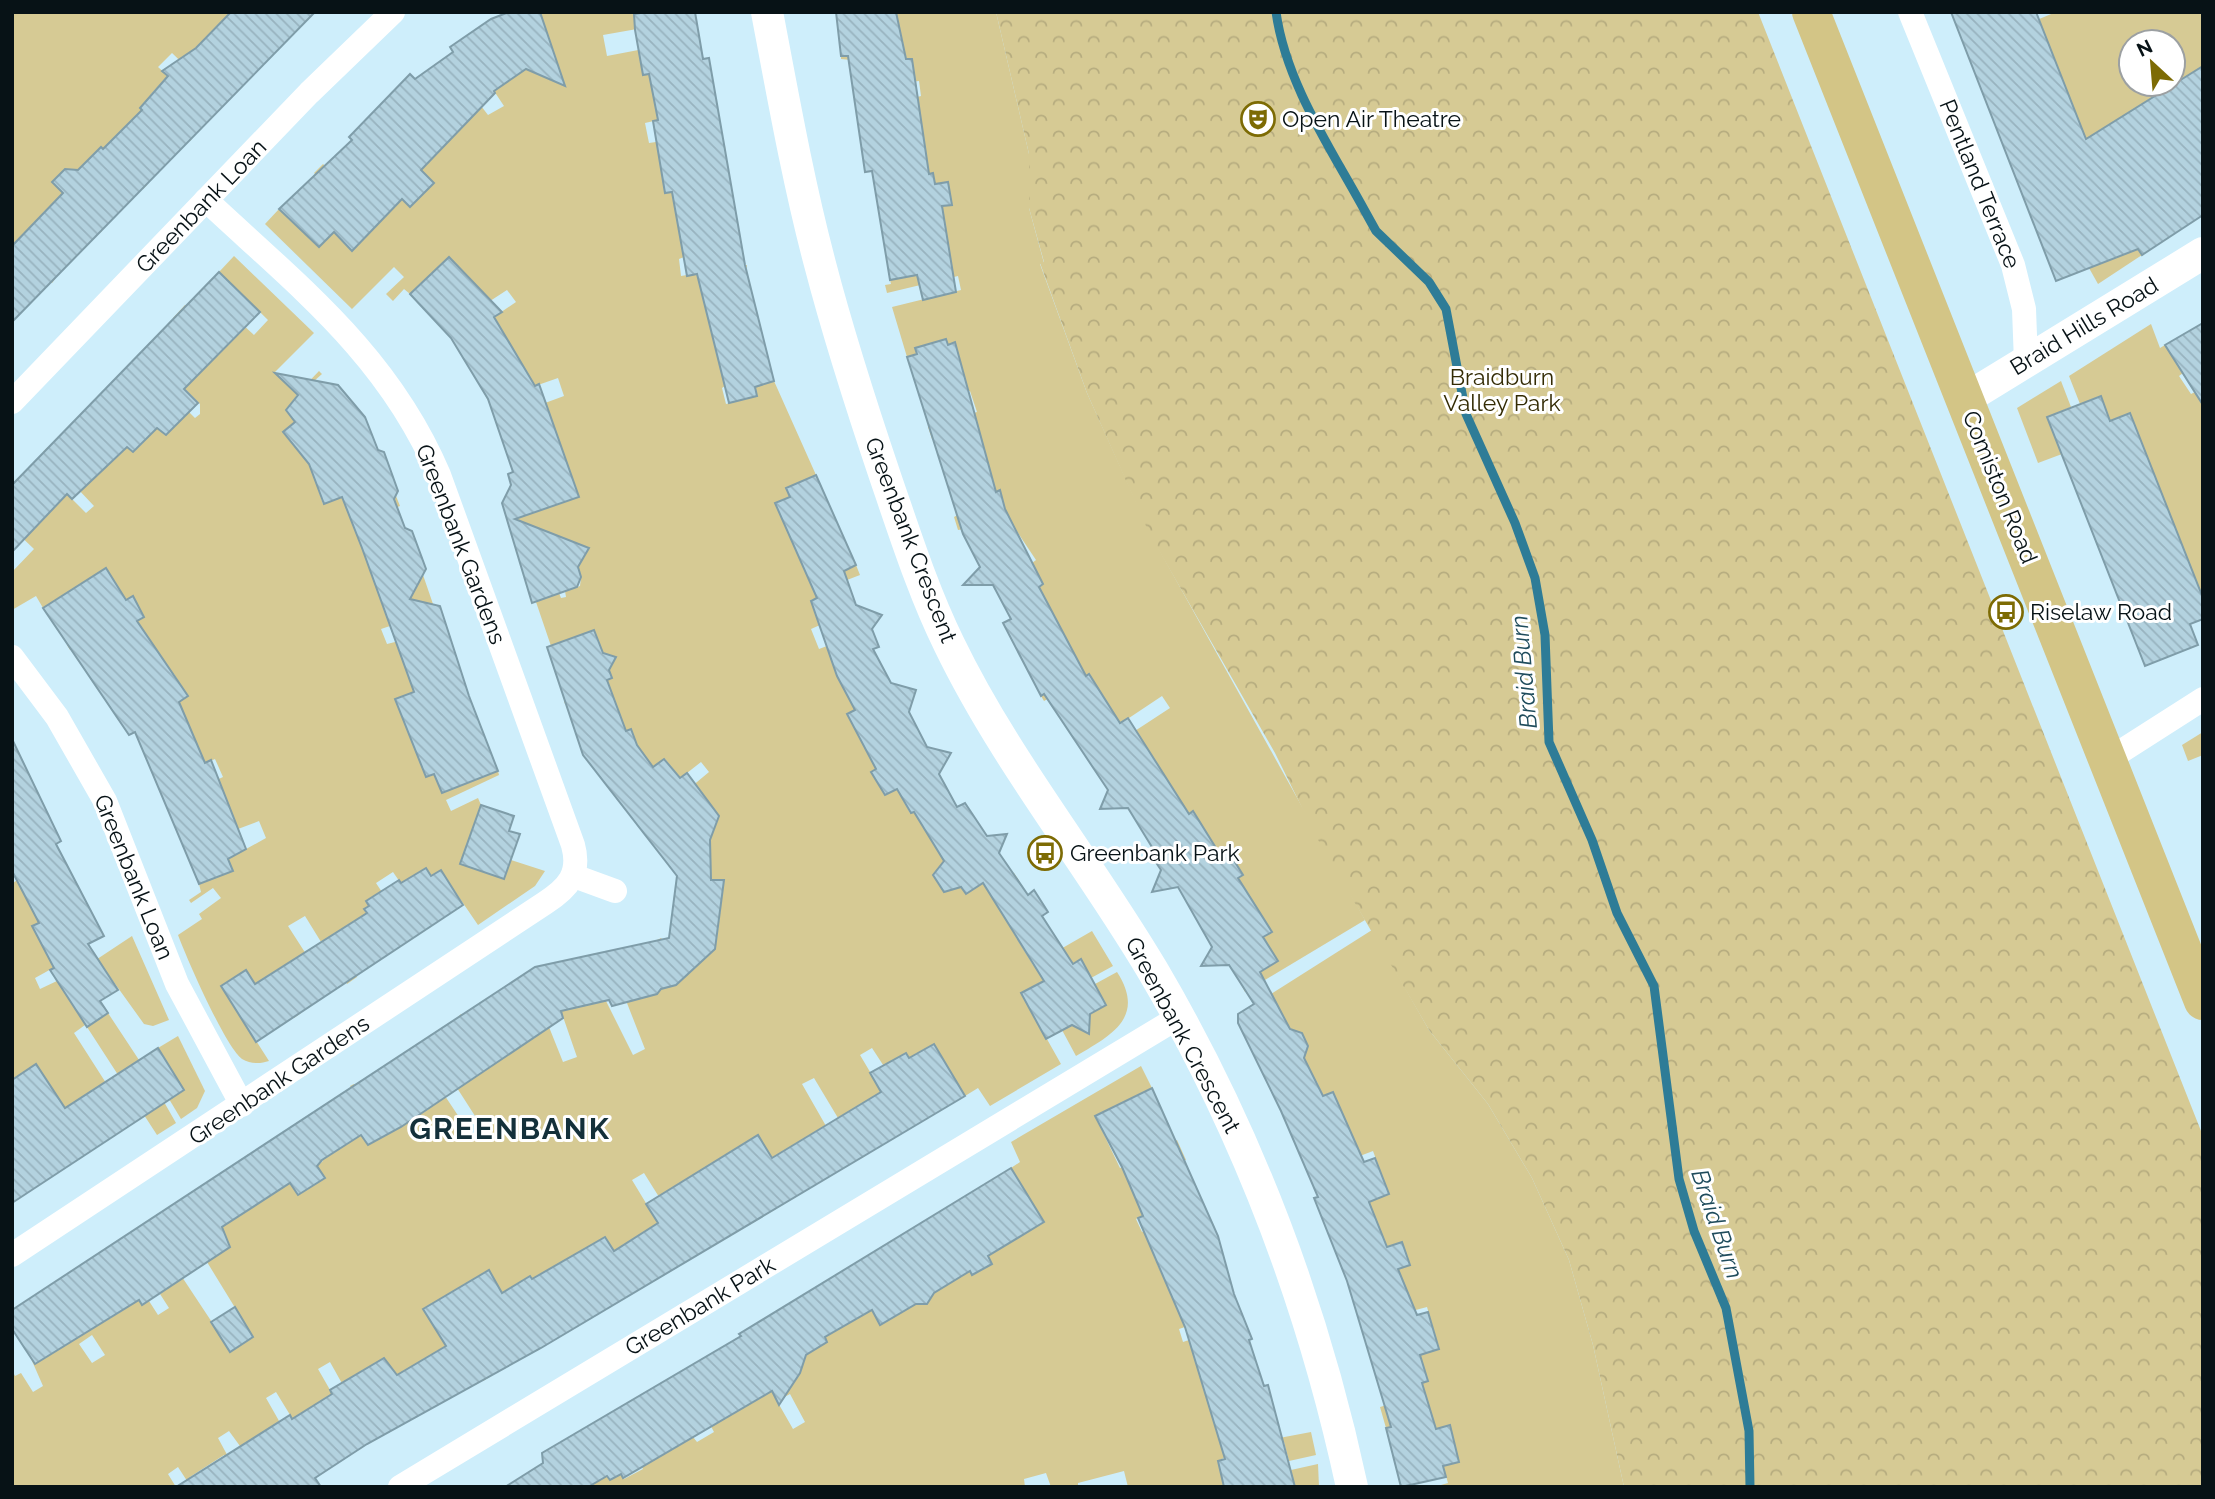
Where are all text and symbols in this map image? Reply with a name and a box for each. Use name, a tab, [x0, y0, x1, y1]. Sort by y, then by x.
north arrow	[2117, 28, 2187, 98]
text: N	[2133, 35, 2156, 61]
street label: Pentland Terrace	[1934, 95, 2027, 272]
theatre icon: Open Air Theatre	[1239, 100, 1277, 138]
place label: Open Air Theatre	[1282, 105, 1461, 132]
street label: Greenbank Loan	[130, 133, 271, 278]
street label: Braid Hills Road	[2005, 271, 2163, 380]
park label: Braidburn Valley Park	[1443, 363, 1561, 416]
street label: Comiston Road	[1958, 406, 2043, 567]
street label: Greenbank Crescent	[860, 433, 963, 647]
street label: Greenbank Gardens	[411, 440, 512, 648]
bus stop icon: Riselaw Road	[1987, 593, 2025, 631]
place label: Riselaw Road	[2030, 598, 2172, 625]
water label: Braid Burn	[1504, 614, 1543, 730]
street label: Greenbank Loan	[89, 790, 180, 963]
bus stop icon: Greenbank Park	[1026, 834, 1064, 872]
place label: Greenbank Park	[1070, 839, 1240, 866]
street label: Greenbank Crescent	[1120, 932, 1247, 1138]
street label: Greenbank Gardens	[183, 1009, 374, 1150]
district label: GREENBANK	[409, 1111, 611, 1146]
water label: Braid Burn	[1685, 1165, 1750, 1282]
street label: Greenbank Park	[620, 1250, 779, 1361]

